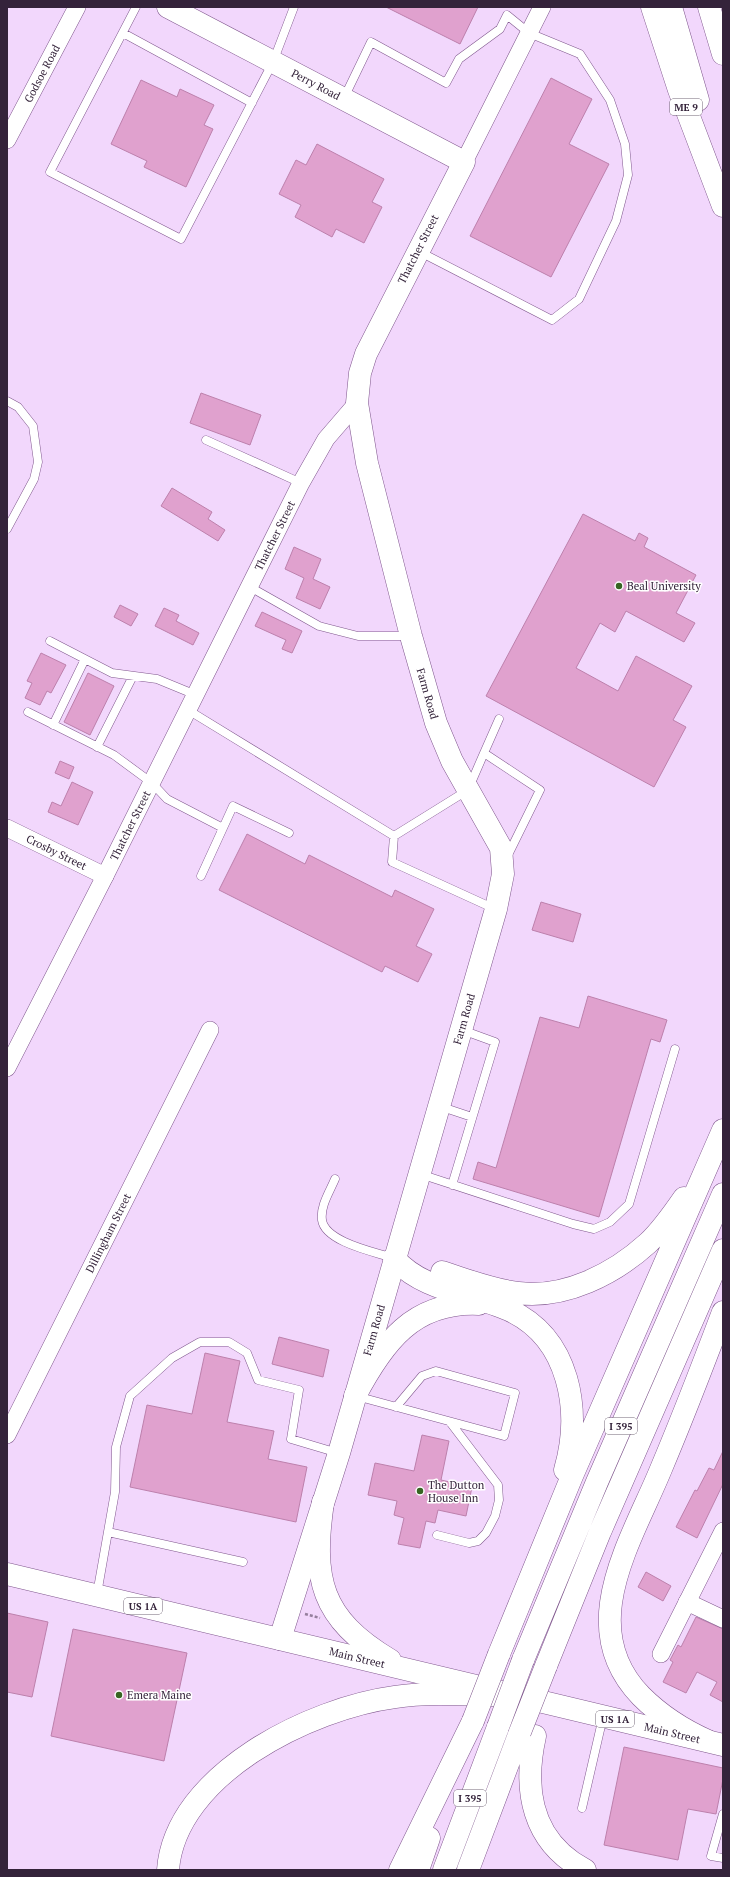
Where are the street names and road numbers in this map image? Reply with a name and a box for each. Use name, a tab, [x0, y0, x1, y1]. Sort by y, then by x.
street label: Godsoe Road	[21, 42, 63, 105]
street label: Perry Road	[289, 66, 343, 103]
road number: ME 9	[670, 99, 702, 115]
street label: Thatcher Street	[394, 212, 442, 286]
street label: Thatcher Street	[251, 498, 298, 573]
street label: Farm Road	[414, 666, 442, 721]
street label: Thatcher Street	[107, 788, 154, 863]
street label: Crosby Street	[24, 831, 89, 873]
street label: Farm Road	[450, 992, 478, 1046]
street label: Dillingham Street	[83, 1191, 134, 1275]
street label: Farm Road	[360, 1303, 388, 1357]
road number: I 395	[605, 1418, 637, 1434]
road number: US 1A	[124, 1598, 162, 1614]
street label: Main Street	[328, 1644, 387, 1671]
road number: US 1A	[596, 1711, 634, 1727]
street label: Main Street	[643, 1719, 702, 1746]
road number: I 395	[454, 1790, 486, 1806]

